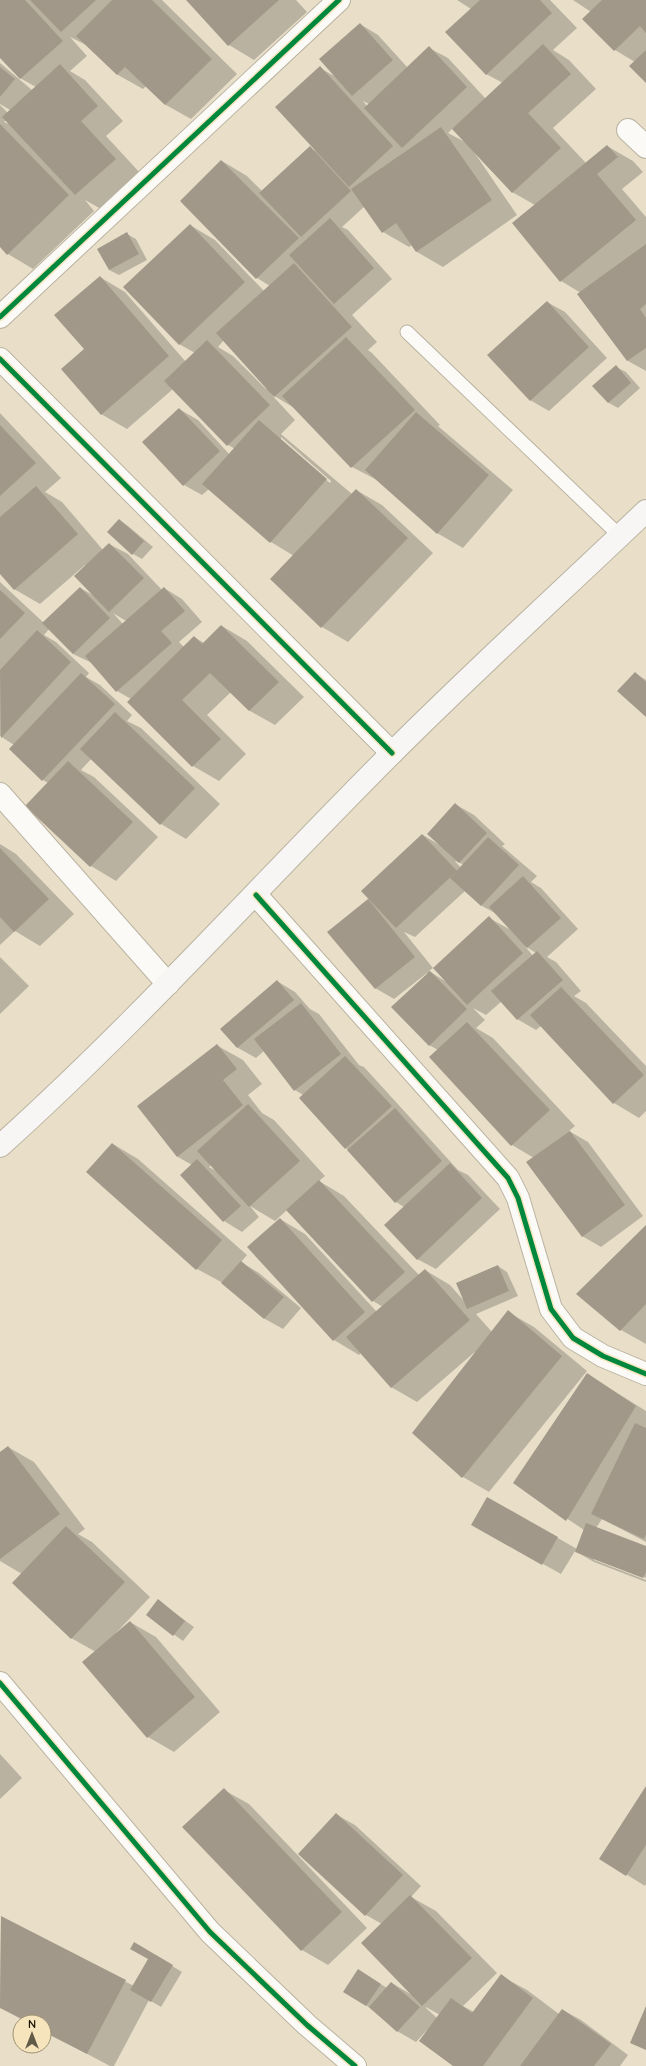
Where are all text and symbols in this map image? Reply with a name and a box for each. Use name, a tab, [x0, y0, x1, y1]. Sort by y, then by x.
north arrow	[12, 2014, 52, 2054]
text: N	[28, 2017, 36, 2031]

